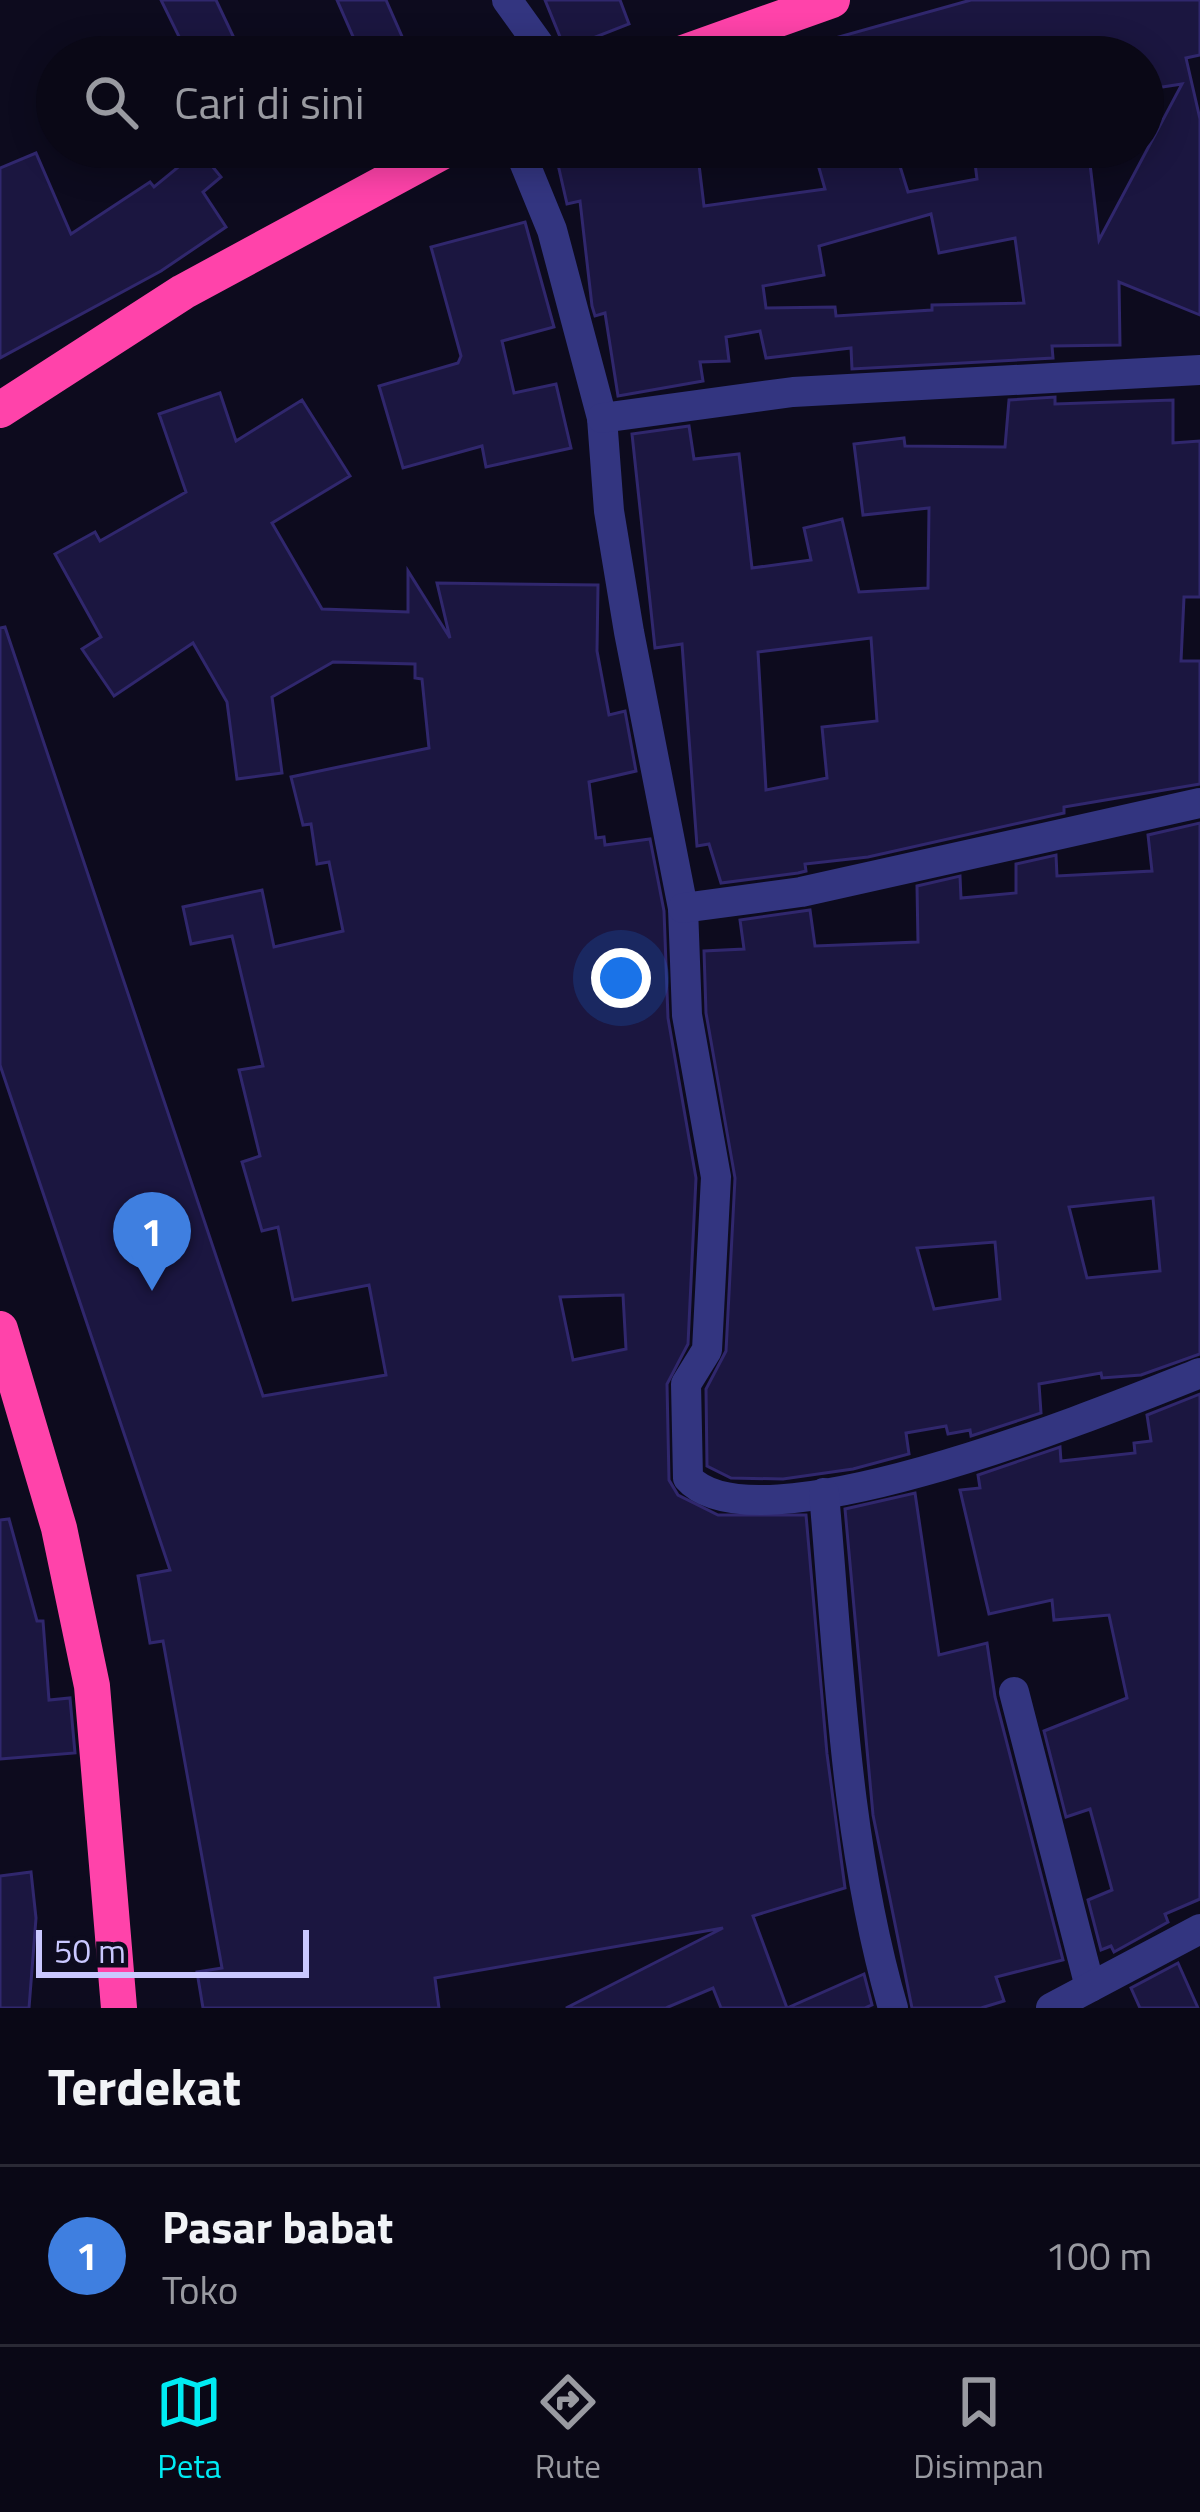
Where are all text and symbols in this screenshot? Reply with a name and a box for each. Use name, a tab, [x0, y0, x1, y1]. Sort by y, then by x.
search box	[36, 36, 1164, 168]
text: Cari di sini	[174, 68, 365, 136]
icon: search	[78, 69, 144, 135]
your location	[591, 948, 651, 1008]
pin: 1	[113, 1192, 191, 1291]
scale bar	[36, 1924, 309, 1977]
text: 50 m	[54, 1926, 126, 1976]
text: Terdekat	[48, 2047, 241, 2125]
text: Pasar babat	[162, 2192, 393, 2260]
text: 1	[76, 2226, 98, 2285]
text: 100 m	[1045, 2226, 1152, 2285]
text: Toko	[162, 2260, 238, 2319]
tab: Peta	[156, 2369, 222, 2491]
tab: Rute	[535, 2369, 601, 2491]
tab: Disimpan	[913, 2369, 1044, 2491]

